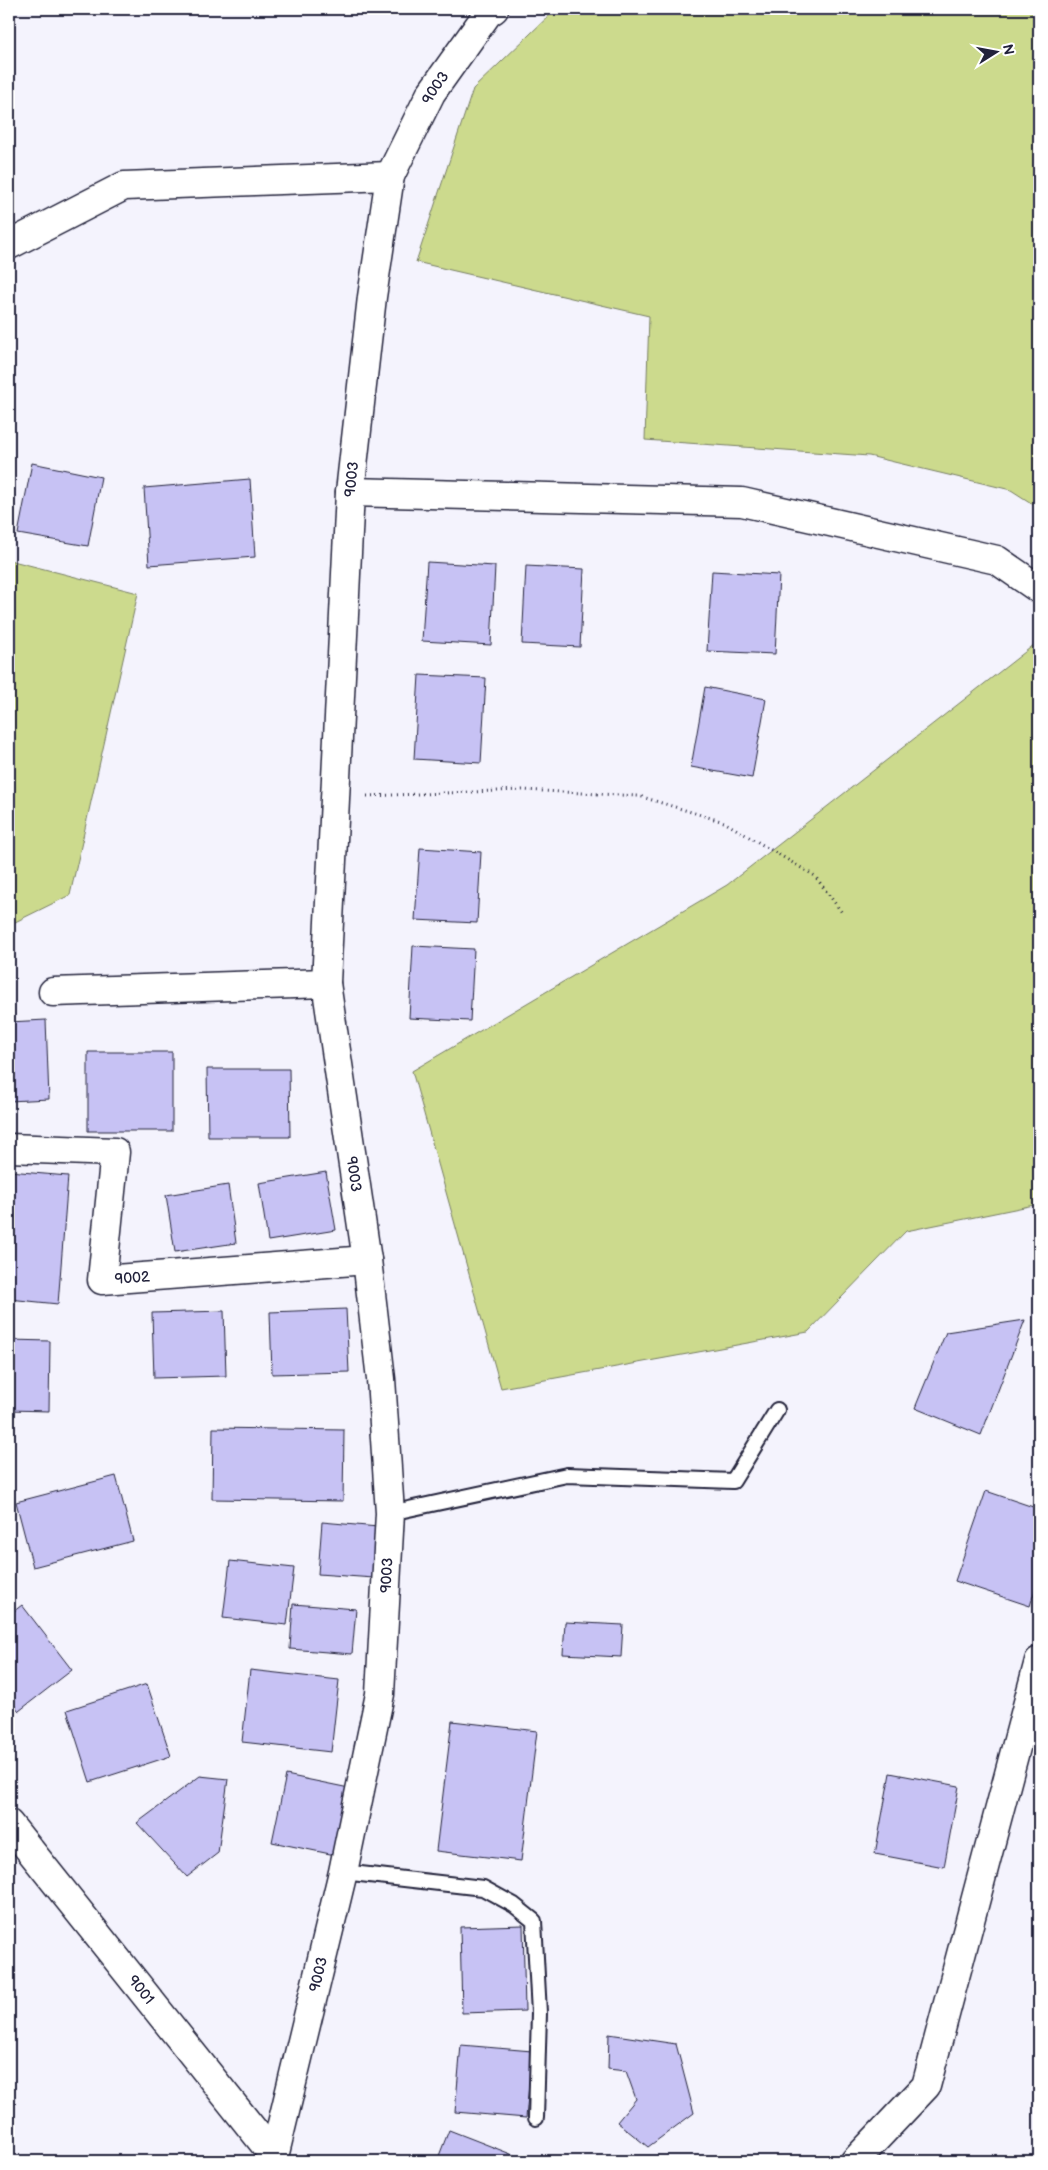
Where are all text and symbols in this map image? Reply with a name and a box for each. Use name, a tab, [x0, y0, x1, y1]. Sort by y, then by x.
north arrow	[970, 28, 1020, 78]
text: N	[999, 43, 1018, 56]
street label: 9003	[418, 68, 453, 107]
street label: 9003	[341, 461, 363, 497]
street label: 9003	[342, 1155, 365, 1193]
street label: 9002	[114, 1267, 151, 1289]
street label: 9003	[377, 1557, 398, 1594]
street label: 9003	[305, 1955, 332, 1994]
street label: 9001	[123, 1972, 158, 2008]

